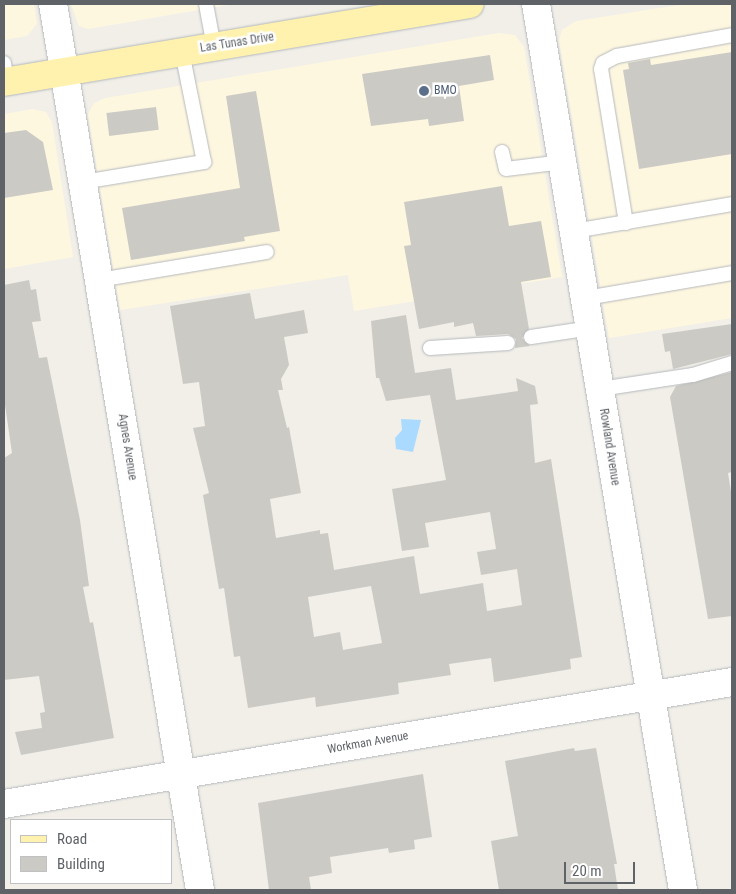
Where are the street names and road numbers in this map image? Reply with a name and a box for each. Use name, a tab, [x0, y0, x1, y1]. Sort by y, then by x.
street label: Las Tunas Drive	[199, 30, 275, 56]
street label: Rowland Avenue	[596, 407, 622, 487]
street label: Agnes Avenue	[115, 413, 139, 481]
street label: Workman Avenue	[326, 729, 410, 757]

